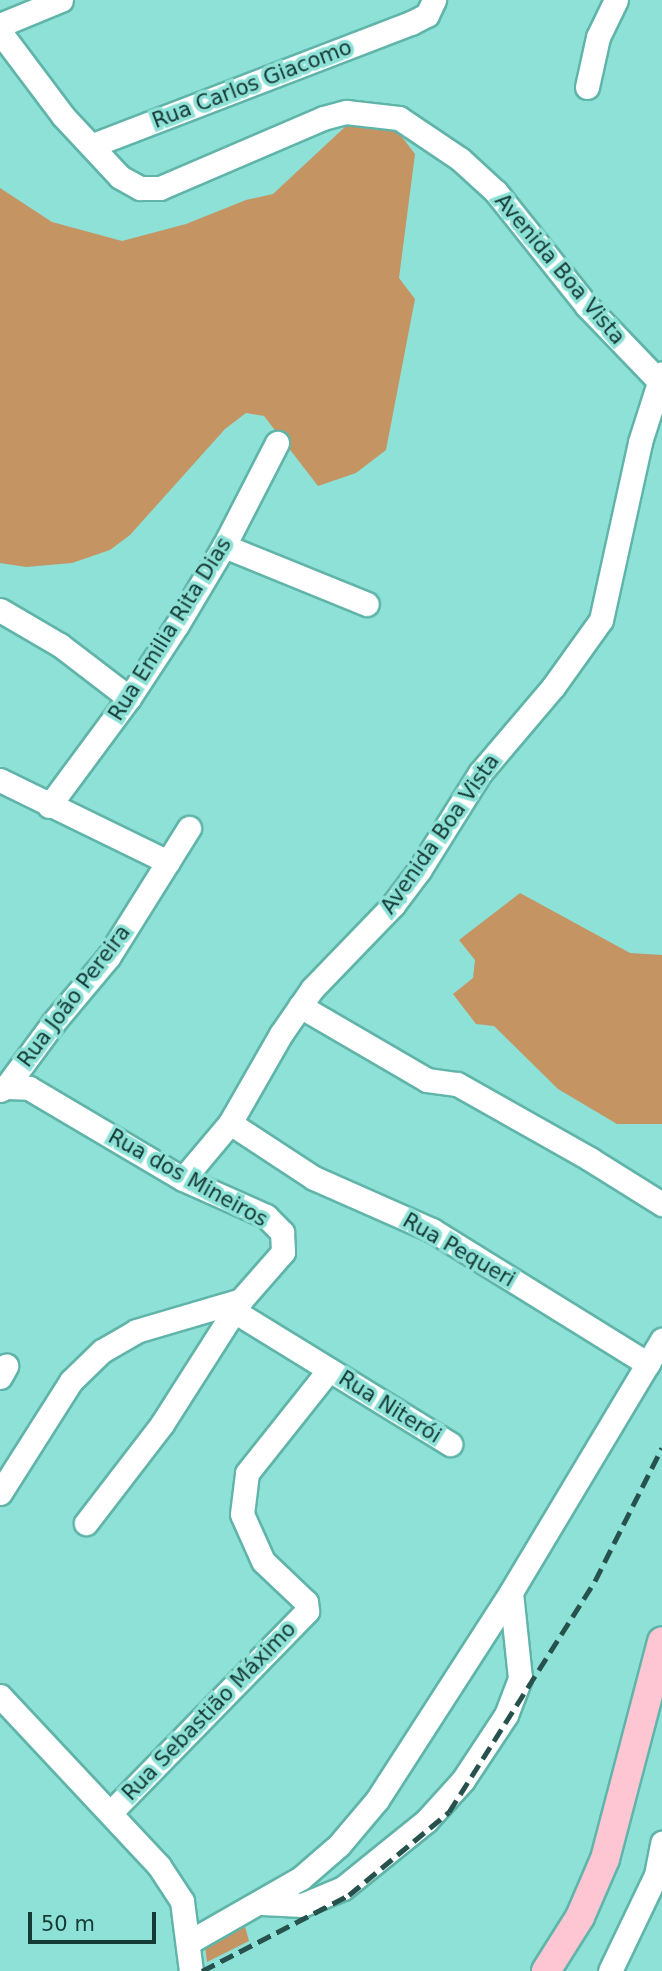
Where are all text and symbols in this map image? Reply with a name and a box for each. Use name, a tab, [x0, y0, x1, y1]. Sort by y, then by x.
street label: Rua Carlos Giacomo	[149, 34, 355, 134]
street label: Avenida Boa Vista	[490, 188, 630, 350]
street label: Rua Emilia Rita Dias	[103, 533, 237, 725]
street label: Avenida Boa Vista	[375, 749, 505, 919]
street label: Rua João Pereira	[12, 920, 136, 1072]
street label: Rua dos Mineiros	[104, 1124, 272, 1232]
street label: Rua Pequeri	[398, 1208, 520, 1292]
street label: Rua Niterói	[334, 1366, 446, 1448]
street label: Rua Sebastião Máximo	[117, 1616, 301, 1806]
scale bar	[32, 1898, 159, 1942]
text: 50 m	[41, 1912, 95, 1936]

